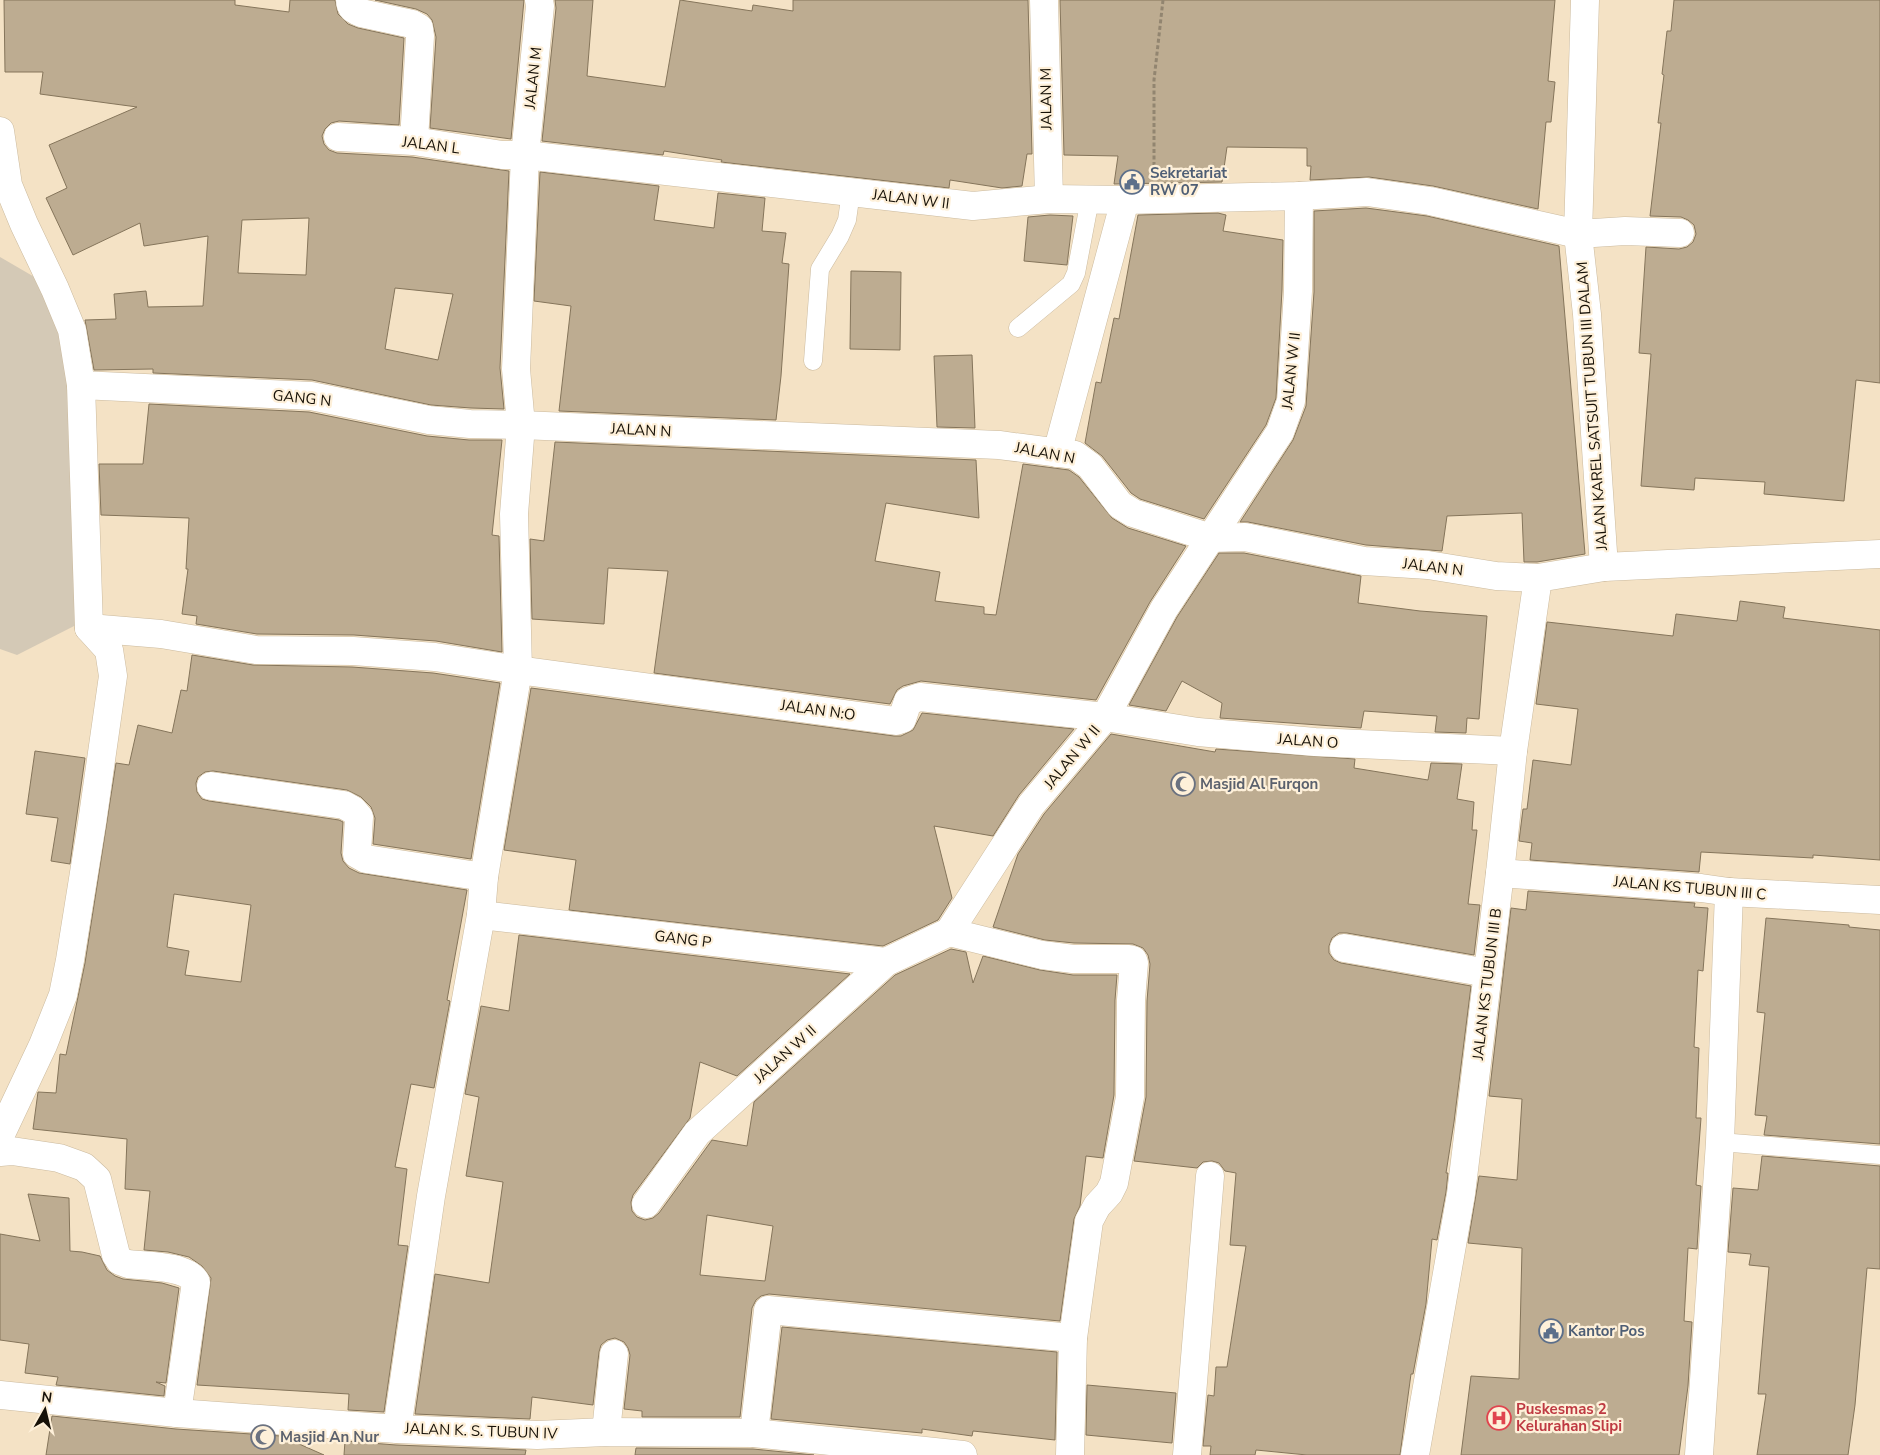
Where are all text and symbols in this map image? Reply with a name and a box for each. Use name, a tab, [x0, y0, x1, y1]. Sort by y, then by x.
street label: JALAN M	[520, 46, 546, 111]
street label: JALAN M	[1035, 68, 1057, 131]
street label: JALAN L	[400, 131, 461, 158]
place label: Sekretariat RW 07	[1150, 163, 1227, 200]
public building icon: Sekretariat RW 07	[1119, 169, 1145, 195]
street label: JALAN W II	[870, 184, 951, 214]
street label: JALAN KAREL SATSUIT TUBUN III DALAM	[1572, 261, 1612, 552]
street label: JALAN W II	[1277, 331, 1305, 412]
street label: GANG N	[272, 385, 332, 411]
street label: JALAN N	[609, 418, 672, 442]
street label: JALAN N	[1012, 437, 1077, 469]
street label: JALAN N	[1401, 553, 1464, 581]
street label: JALAN N:O	[778, 695, 857, 725]
street label: JALAN W II	[1039, 721, 1105, 794]
street label: JALAN O	[1276, 729, 1339, 753]
mosque icon: Masjid Al Furqon	[1170, 771, 1196, 797]
place label: Masjid Al Furqon	[1200, 774, 1318, 794]
street label: JALAN KS TUBUN III C	[1612, 871, 1767, 905]
street label: JALAN KS TUBUN III B	[1468, 907, 1506, 1062]
street label: GANG P	[653, 926, 713, 952]
street label: JALAN W II	[749, 1021, 821, 1088]
public building icon: Kantor Pos	[1538, 1318, 1564, 1344]
place label: Kantor Pos	[1568, 1321, 1645, 1341]
north arrow	[20, 1385, 70, 1435]
text: N	[40, 1387, 53, 1408]
place label: Puskesmas 2 Kelurahan Slipi	[1516, 1399, 1622, 1436]
hospital icon: Puskesmas 2 Kelurahan Slipi	[1486, 1405, 1512, 1431]
street label: JALAN K. S. TUBUN IV	[403, 1418, 558, 1444]
mosque icon: Masjid An Nur	[250, 1424, 276, 1450]
place label: Masjid An Nur	[280, 1427, 379, 1447]

